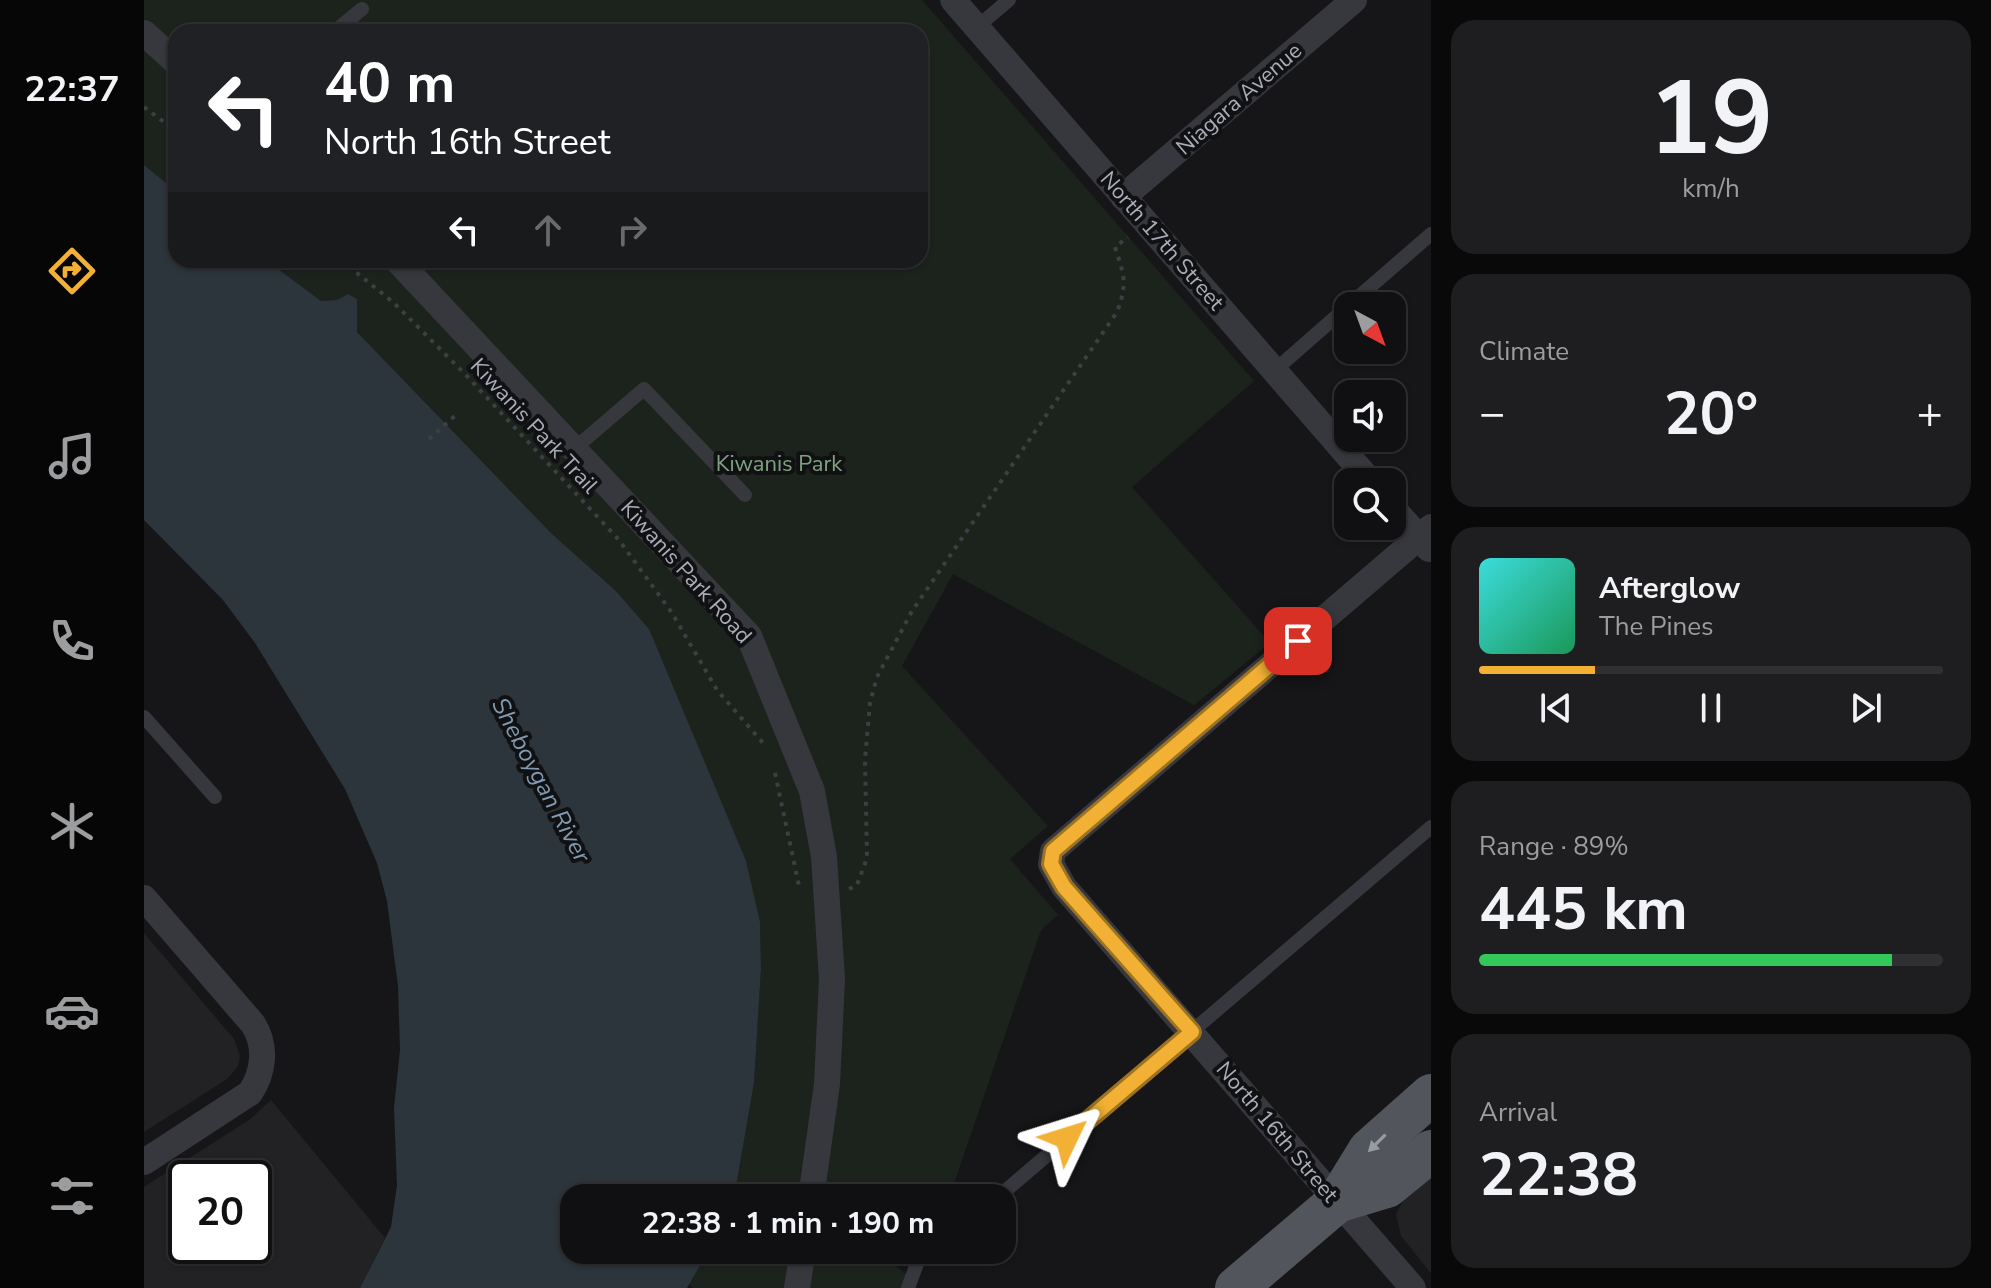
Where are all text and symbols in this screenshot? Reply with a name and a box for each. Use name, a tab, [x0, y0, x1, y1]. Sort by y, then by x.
street label: Niagara Avenue	[1170, 36, 1308, 162]
text: 40 m	[324, 45, 455, 122]
text: 19	[1649, 48, 1773, 190]
icon: left	[192, 56, 296, 160]
text: 22:37	[24, 65, 120, 114]
text: North 16th Street	[324, 118, 611, 167]
street label: North 17th Street	[1093, 165, 1231, 317]
text: km/h	[1682, 171, 1740, 206]
icon: left	[442, 208, 486, 252]
icon: ahead	[526, 208, 570, 252]
icon: right	[610, 208, 654, 252]
icon: directions	[44, 243, 100, 299]
north arrow	[1334, 292, 1406, 364]
map controls	[1334, 292, 1406, 540]
text: Climate	[1479, 334, 1569, 369]
street label: Kiwanis Park Trail	[463, 352, 605, 501]
text: 20°	[1664, 373, 1758, 455]
button: sound	[1334, 380, 1406, 452]
text: −	[1479, 384, 1505, 444]
text: +	[1917, 384, 1943, 444]
icon: music	[44, 428, 100, 484]
park label: Kiwanis Park	[716, 449, 843, 479]
button: search	[1334, 468, 1406, 540]
street label: Kiwanis Park Road	[613, 494, 759, 650]
text: Afterglow	[1599, 568, 1740, 609]
pin	[1264, 607, 1332, 675]
text: The Pines	[1599, 609, 1714, 644]
icon: phone	[44, 613, 100, 669]
icon: arrive	[1276, 619, 1320, 663]
icon: previous	[1534, 686, 1578, 730]
icon: pause	[1689, 686, 1733, 730]
icon: next	[1844, 686, 1888, 730]
water label: Sheboygan River	[484, 692, 599, 869]
icon: climate	[44, 798, 100, 854]
text: Range · 89%	[1479, 829, 1629, 864]
text: 445 km	[1479, 868, 1688, 950]
icon: car	[44, 983, 100, 1039]
street label: North 16th Street	[1209, 1055, 1345, 1209]
text: Arrival	[1479, 1095, 1557, 1130]
position arrow	[1025, 1096, 1109, 1180]
one-way arrow	[1368, 1133, 1387, 1151]
text: 22:38	[1479, 1134, 1638, 1216]
speed limit sign: 20	[168, 1160, 272, 1264]
icon: filters	[44, 1168, 100, 1224]
text: 22:38 · 1 min · 190 m	[642, 1203, 934, 1244]

